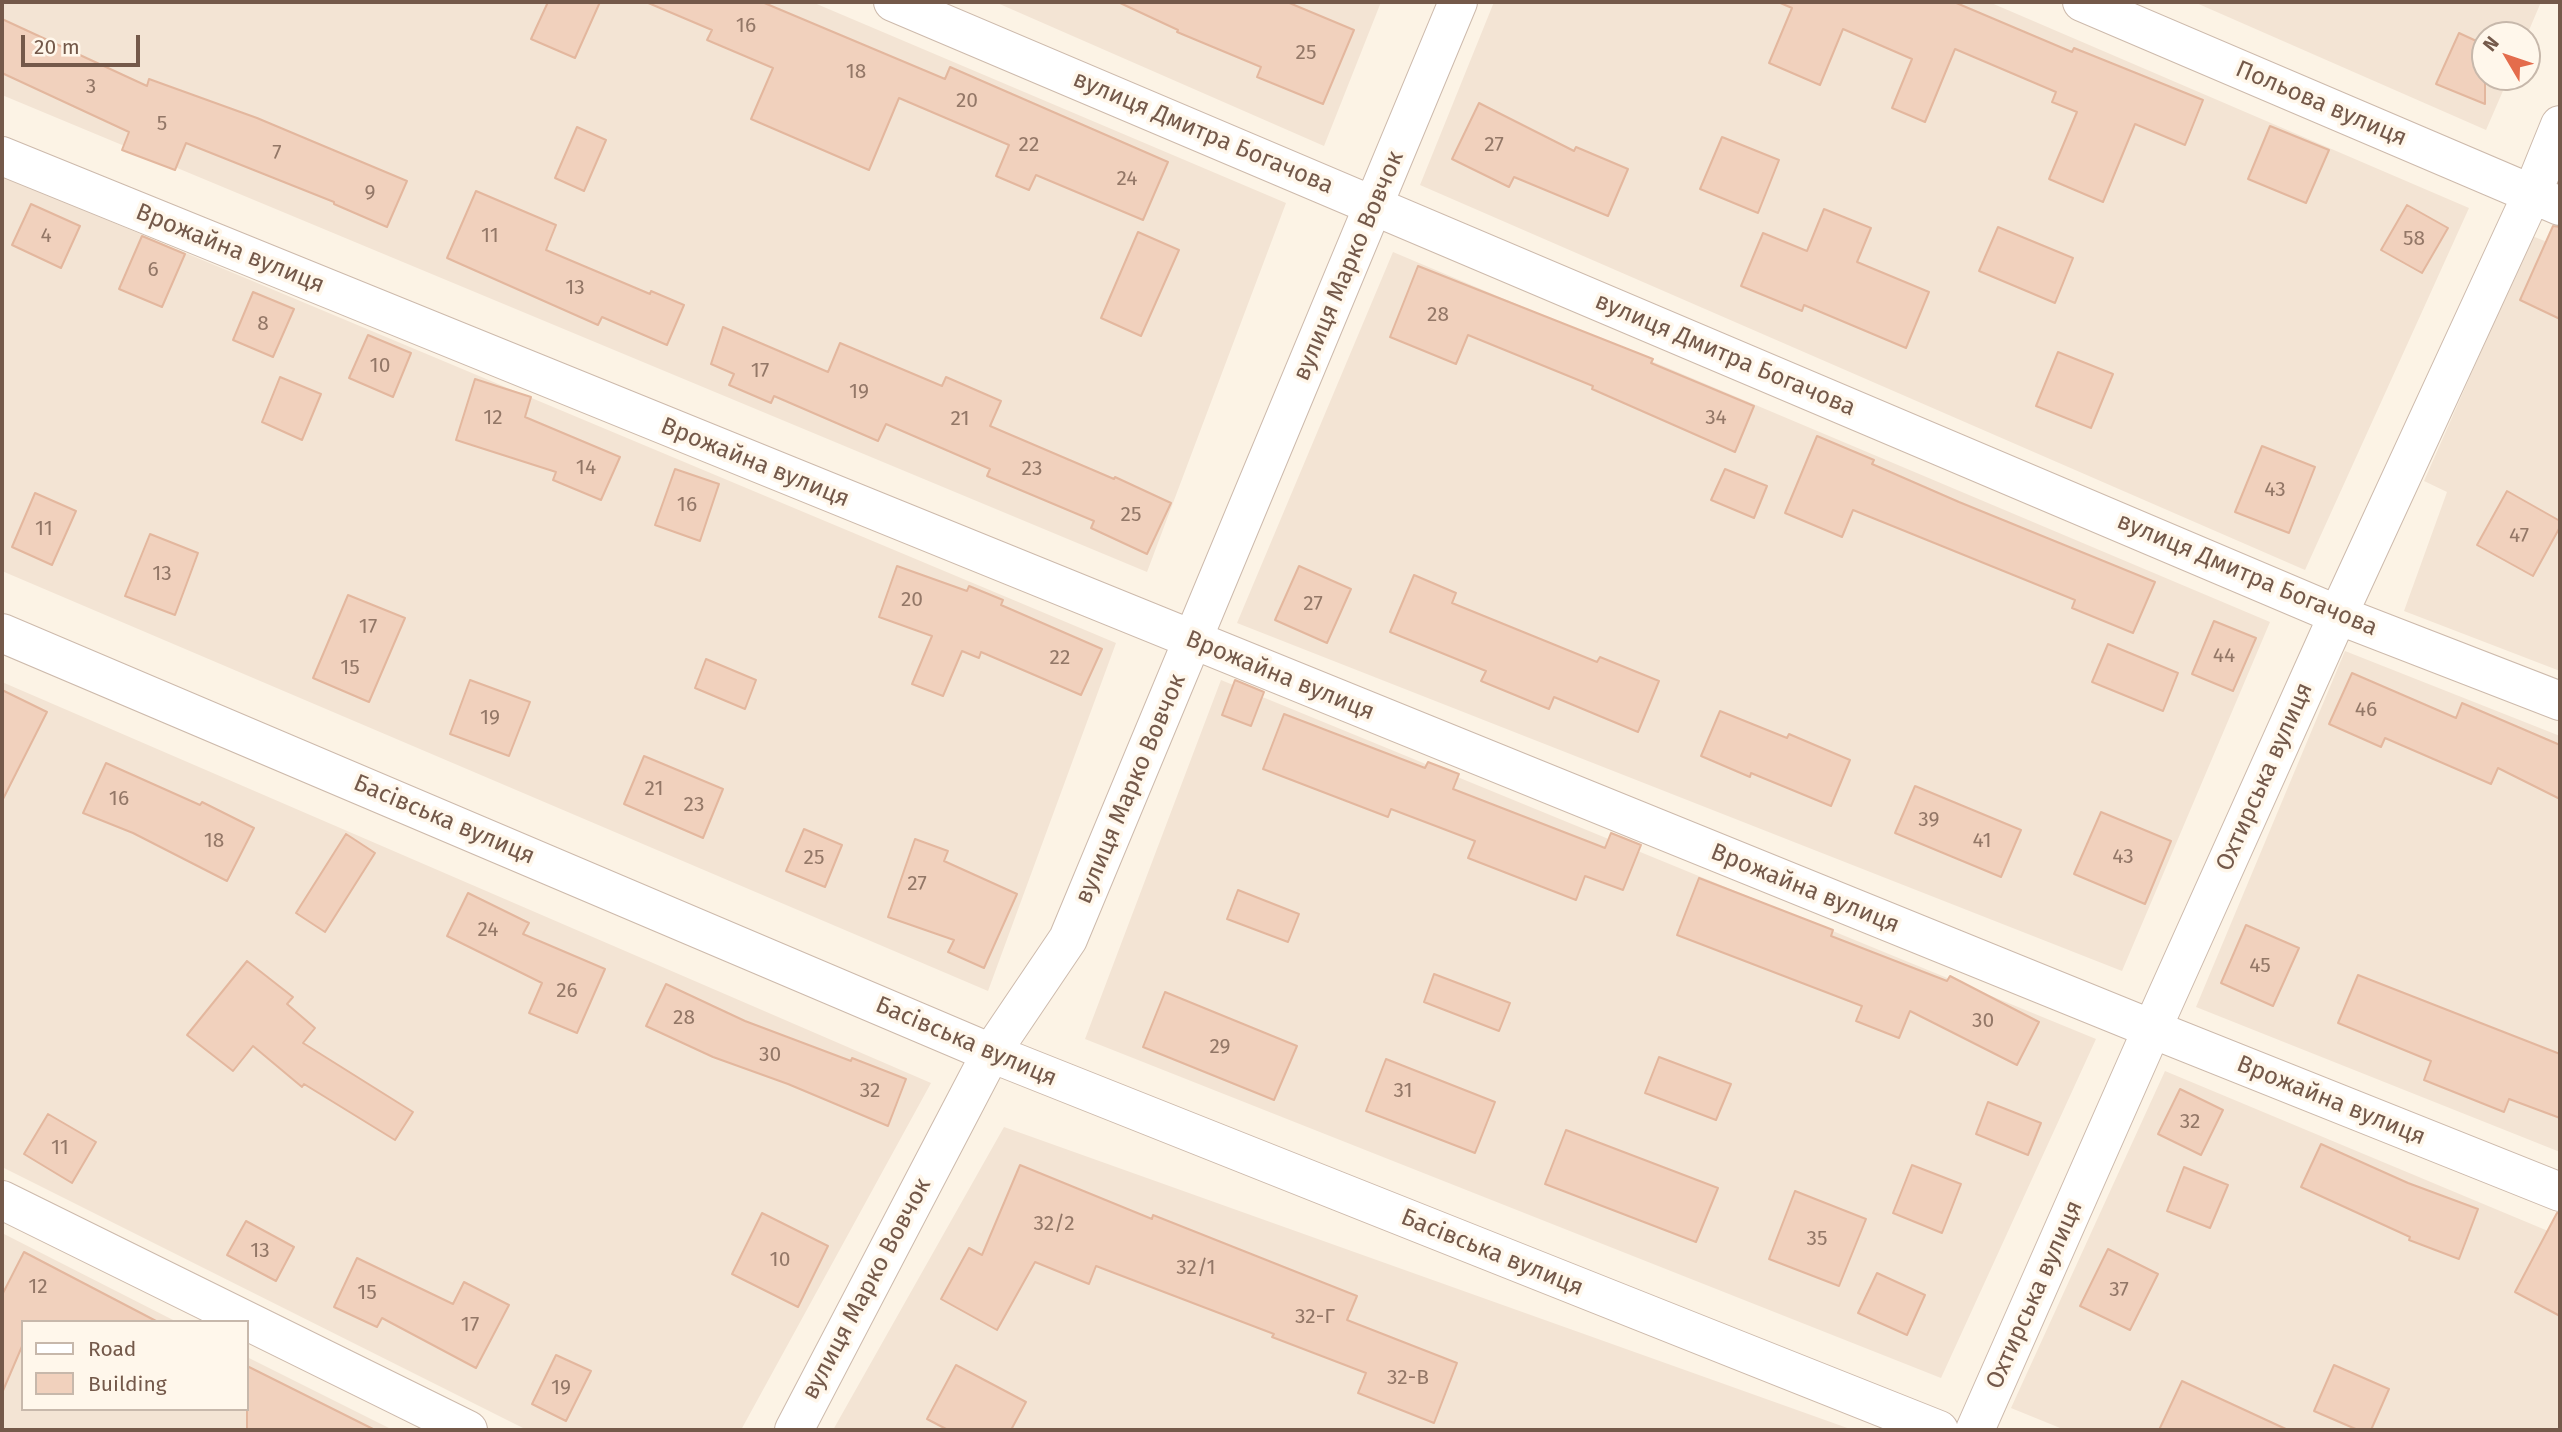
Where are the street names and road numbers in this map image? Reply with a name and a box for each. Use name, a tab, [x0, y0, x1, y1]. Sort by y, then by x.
street label: Польова вулиця	[2231, 55, 2411, 153]
street label: вулиця Дмитра Богачова	[1068, 65, 1338, 201]
street label: вулиця Марко Вовчок	[1288, 147, 1410, 385]
street label: Врожайна вулиця	[131, 198, 329, 300]
street label: вулиця Дмитра Богачова	[1590, 287, 1860, 423]
street label: Врожайна вулиця	[656, 412, 854, 514]
street label: вулиця Дмитра Богачова	[2112, 507, 2382, 643]
street label: Врожайна вулиця	[1181, 625, 1379, 727]
street label: вулиця Марко Вовчок	[1070, 670, 1192, 908]
street label: Охтирська вулиця	[2211, 678, 2319, 876]
street label: Басівська вулиця	[349, 769, 539, 871]
street label: Врожайна вулиця	[1706, 838, 1904, 940]
street label: Басівська вулиця	[871, 991, 1061, 1093]
street label: Врожайна вулиця	[2232, 1050, 2430, 1152]
street label: вулиця Марко Вовчок	[796, 1173, 938, 1405]
street label: Охтирська вулиця	[1981, 1196, 2089, 1394]
street label: Басівська вулиця	[1397, 1203, 1587, 1303]

